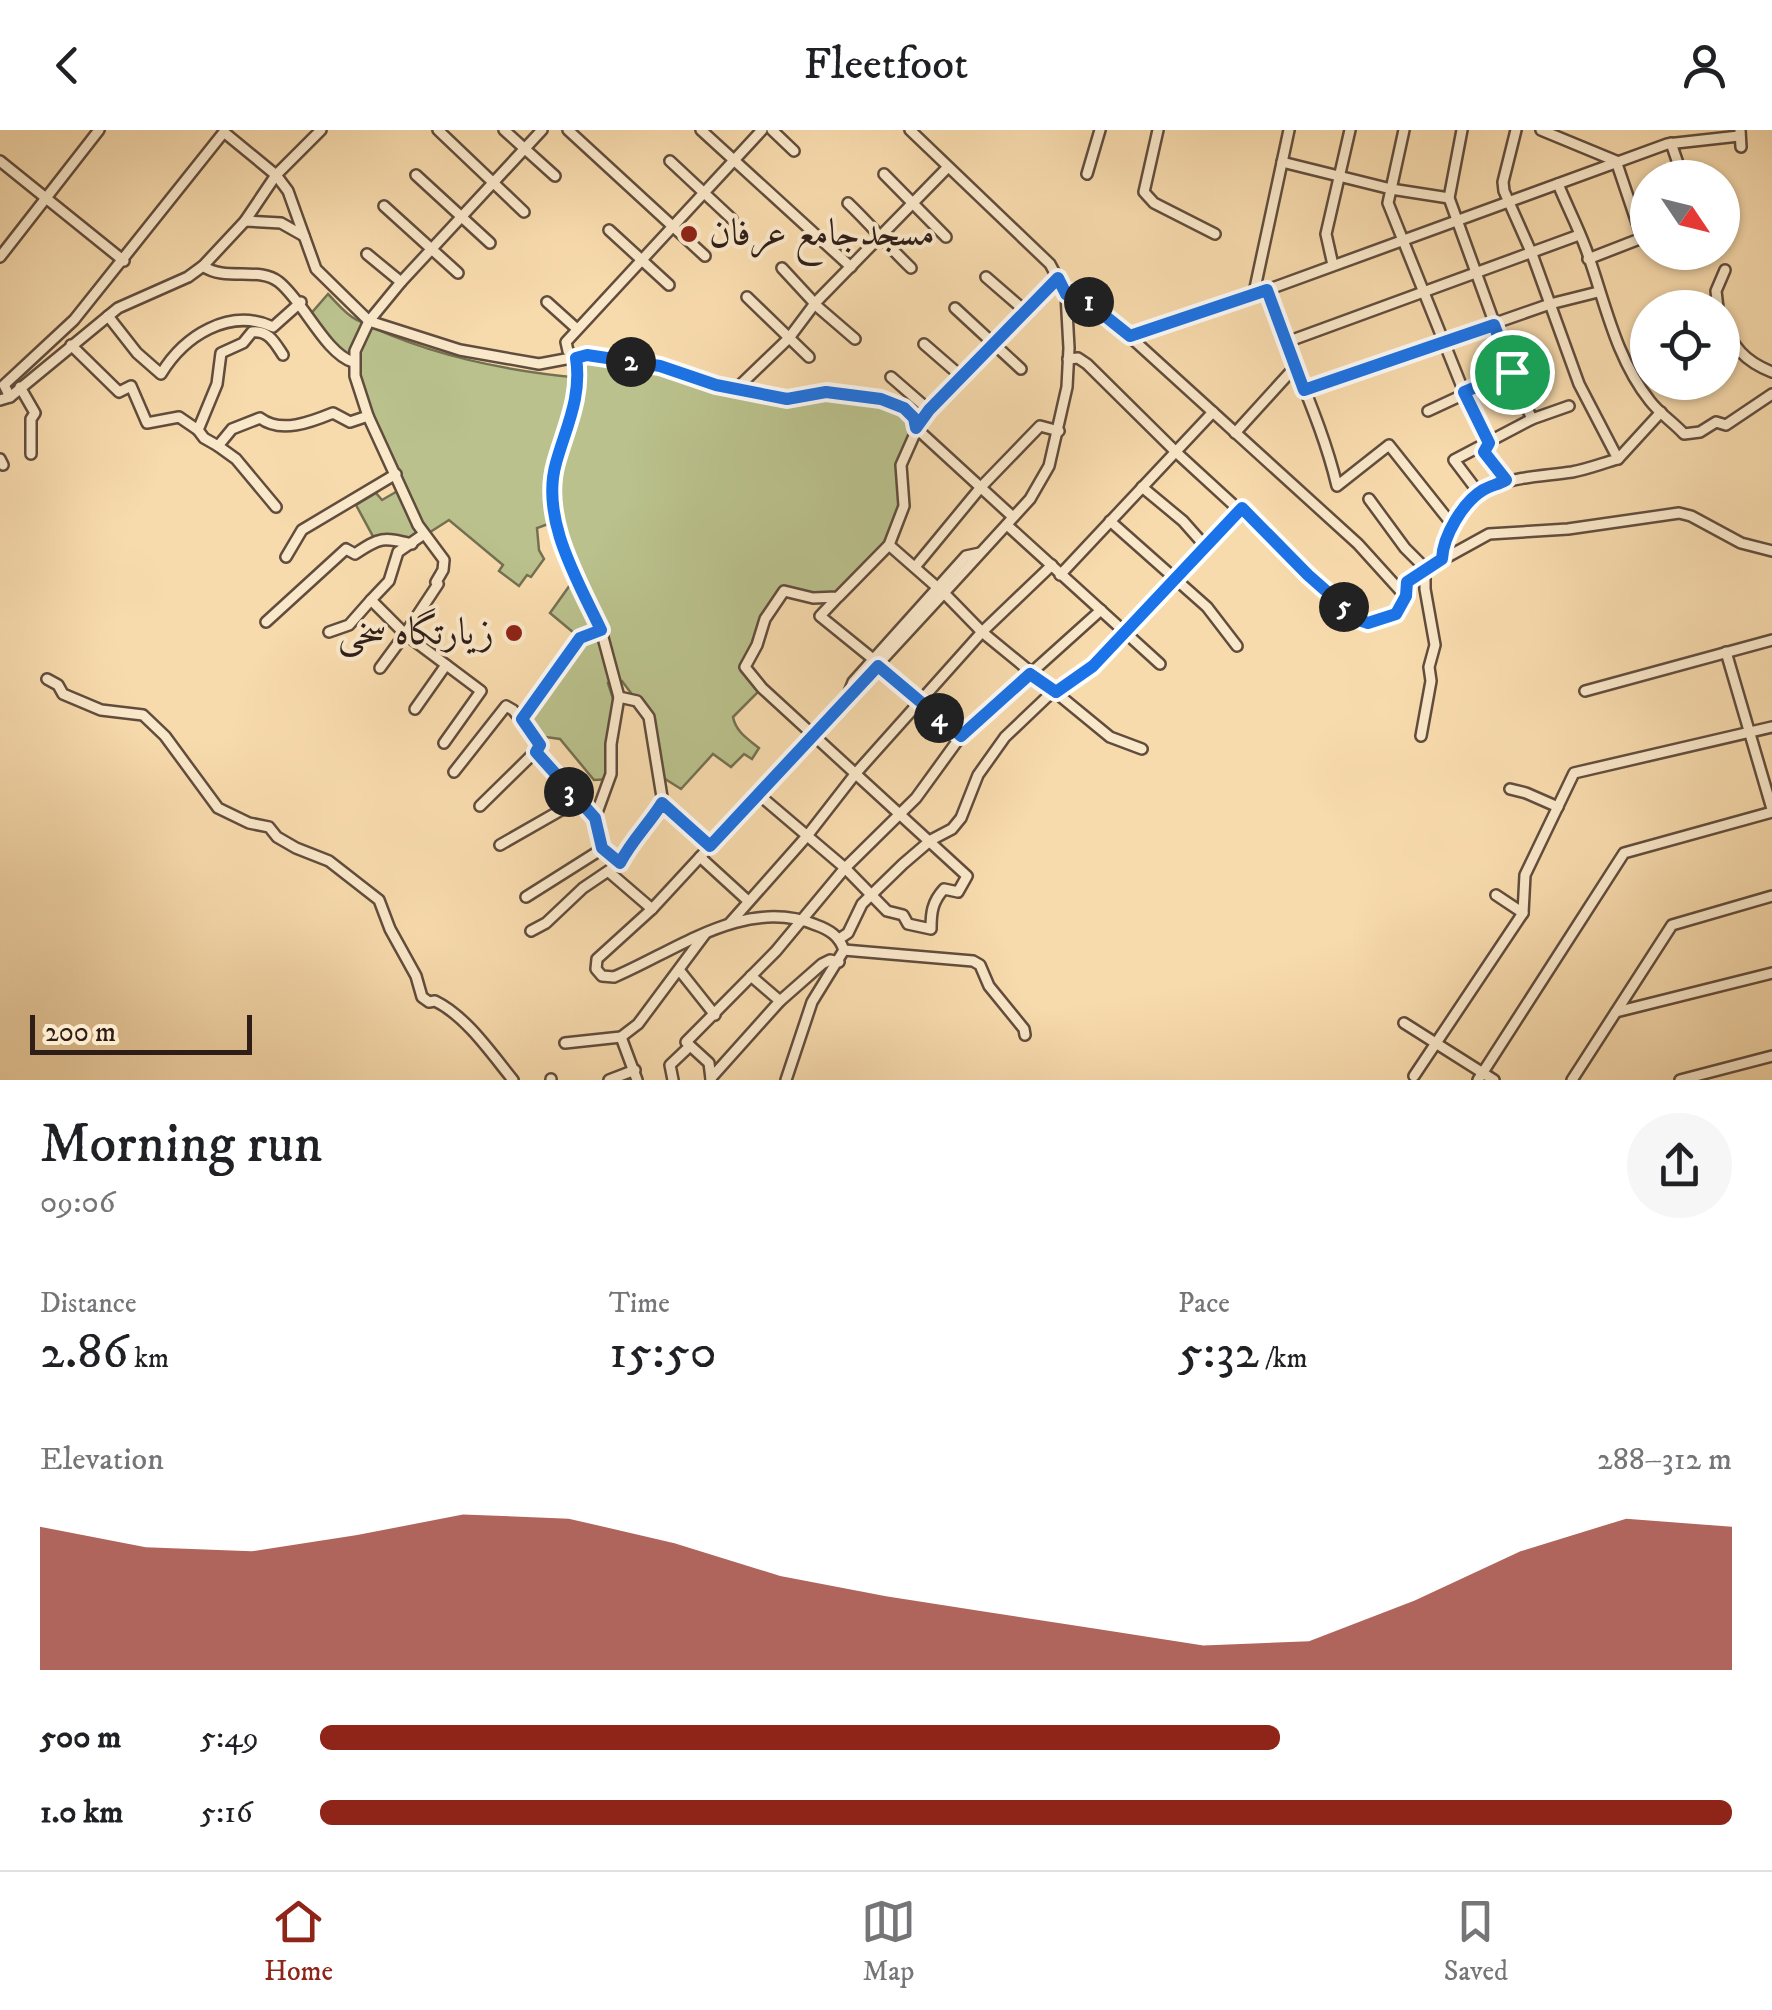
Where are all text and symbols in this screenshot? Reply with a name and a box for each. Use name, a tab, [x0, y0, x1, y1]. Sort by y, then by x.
text: Fleetfoot	[804, 37, 968, 93]
icon: back	[40, 38, 95, 93]
icon: person	[1677, 38, 1732, 93]
north arrow	[1630, 160, 1740, 270]
map controls	[1630, 160, 1740, 400]
place label: مسجدجامع عرفان	[709, 210, 935, 266]
marker: مسجدجامع عرفان	[678, 223, 700, 245]
pin: 1	[1064, 277, 1114, 327]
text: 1	[1084, 284, 1094, 319]
button: locate	[1630, 290, 1740, 400]
pin	[1470, 330, 1555, 415]
pin: 2	[606, 337, 656, 387]
text: 2	[624, 344, 638, 379]
icon: arrive	[1485, 345, 1540, 400]
pin: 5	[1319, 582, 1369, 632]
text: 5	[1337, 589, 1351, 624]
place label: زیارتگاه سخی	[338, 607, 494, 657]
marker: زیارتگاه سخی	[503, 622, 525, 644]
pin: 4	[914, 693, 964, 743]
text: 4	[931, 700, 947, 735]
pin: 3	[544, 767, 594, 817]
text: 3	[564, 774, 574, 809]
scale bar	[30, 1010, 252, 1054]
text: 200 m	[45, 1015, 116, 1050]
text: Morning run	[40, 1111, 322, 1180]
button: share	[1627, 1113, 1732, 1218]
text: 09:06	[40, 1183, 115, 1223]
text: Distance	[40, 1286, 136, 1321]
text: Time	[609, 1286, 670, 1321]
text: Pace	[1178, 1286, 1230, 1321]
text: 2.86	[40, 1321, 128, 1384]
text: 15:50	[609, 1321, 717, 1384]
text: 5:32	[1178, 1321, 1259, 1384]
text: km	[128, 1341, 169, 1376]
text: /km	[1259, 1341, 1308, 1376]
text: Elevation	[40, 1440, 164, 1480]
text: 288–312 m	[1597, 1440, 1732, 1480]
text: 500 m	[40, 1718, 121, 1758]
text: 5:49	[200, 1718, 259, 1758]
text: 1.0 km	[40, 1793, 123, 1833]
text: 5:16	[200, 1793, 253, 1833]
tab: Home	[264, 1894, 333, 1989]
tab: Map	[861, 1894, 916, 1989]
tab: Saved	[1444, 1894, 1508, 1989]

